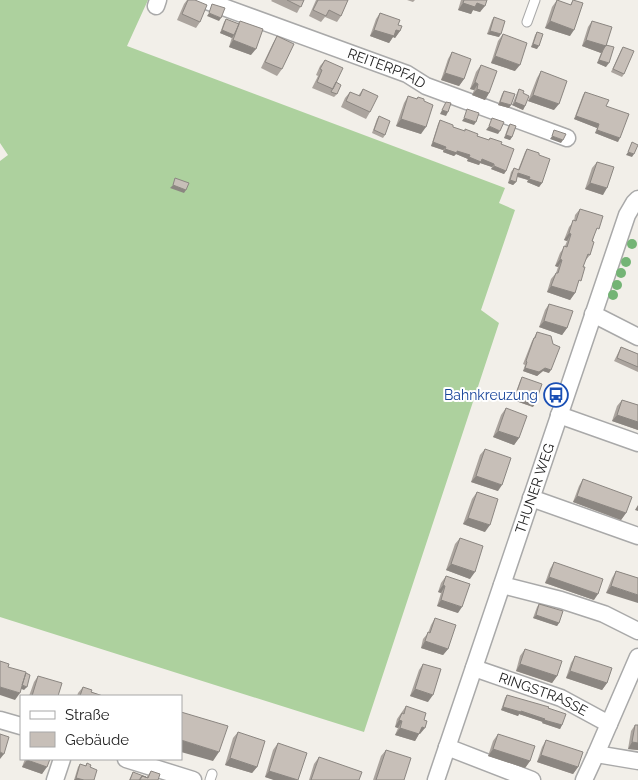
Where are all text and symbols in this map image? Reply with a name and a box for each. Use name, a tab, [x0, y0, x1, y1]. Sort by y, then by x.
street label: REITERPFAD	[345, 45, 429, 92]
bus stop icon: Bahnkreuzung	[543, 382, 569, 408]
place label: Bahnkreuzung	[444, 387, 538, 403]
street label: THUNER WEG	[512, 441, 557, 535]
street label: RINGSTRASSE	[497, 669, 590, 719]
legend	[20, 695, 182, 760]
text: Straße	[65, 706, 110, 724]
text: Gebäude	[65, 731, 129, 749]

